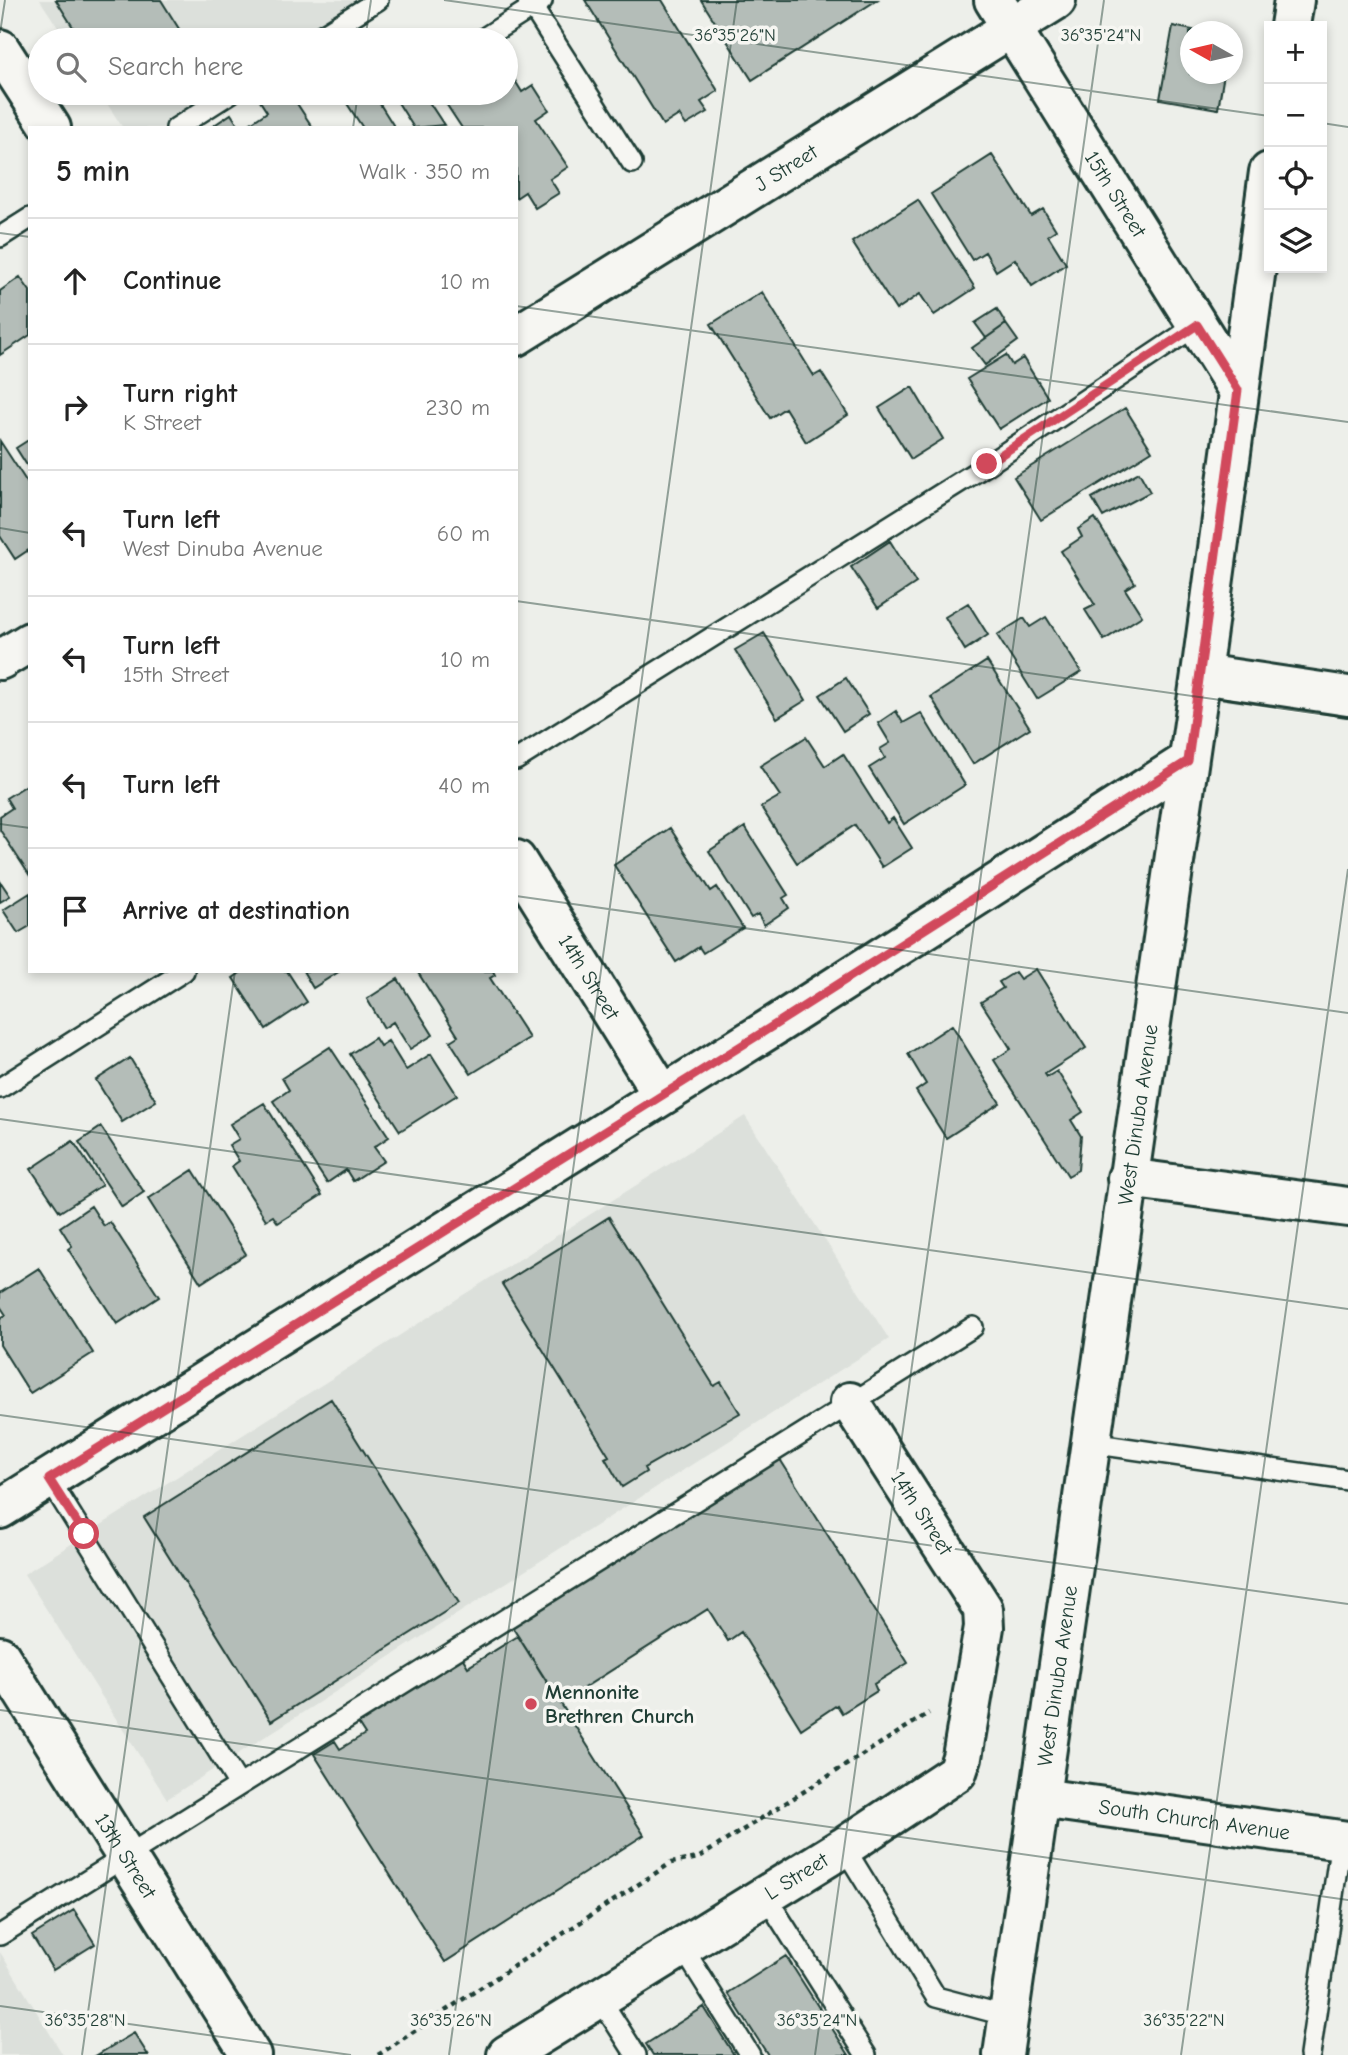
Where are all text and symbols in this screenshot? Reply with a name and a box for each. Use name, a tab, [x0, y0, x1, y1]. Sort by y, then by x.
north arrow	[1180, 21, 1243, 84]
map controls	[1264, 21, 1327, 273]
button: +	[1264, 21, 1327, 84]
text: 36°35'26"N	[694, 25, 776, 46]
text: 36°35'24"N	[1061, 25, 1141, 46]
search box	[28, 28, 518, 105]
icon: search	[52, 48, 90, 86]
text: Search here	[108, 52, 243, 82]
button: −	[1264, 84, 1327, 147]
street label: J Street	[750, 139, 823, 196]
street label: 15th Street	[1080, 147, 1152, 242]
button: locate	[1264, 147, 1327, 210]
text: 5 min	[56, 154, 130, 189]
text: Walk · 350 m	[359, 158, 490, 185]
button: layers	[1264, 210, 1327, 273]
icon: ahead	[56, 262, 94, 300]
text: Continue	[123, 266, 221, 296]
text: 10 m	[440, 268, 490, 295]
text: Turn right	[123, 379, 237, 409]
icon: right	[56, 388, 94, 426]
text: 230 m	[426, 394, 490, 421]
text: K Street	[123, 409, 201, 436]
route end	[971, 448, 1002, 479]
text: Turn left	[123, 505, 220, 535]
icon: left	[56, 514, 94, 552]
text: 60 m	[437, 520, 490, 547]
text: West Dinuba Avenue	[123, 535, 323, 562]
text: Turn left	[123, 631, 220, 661]
icon: left	[56, 640, 94, 678]
text: 10 m	[440, 646, 490, 673]
text: 15th Street	[123, 661, 229, 688]
icon: left	[56, 766, 94, 804]
text: Turn left	[123, 770, 220, 800]
text: 40 m	[438, 772, 490, 799]
icon: arrive	[56, 892, 94, 930]
text: Arrive at destination	[123, 896, 350, 926]
street label: 14th Street	[554, 930, 625, 1025]
street label: West Dinuba Avenue	[1113, 1023, 1163, 1207]
street label: 14th Street	[886, 1466, 959, 1560]
route start	[68, 1518, 99, 1549]
street label: West Dinuba Avenue	[1033, 1584, 1082, 1768]
place label: Mennonite Brethren Church	[545, 1680, 694, 1728]
marker: Mennonite Brethren Church	[523, 1696, 539, 1712]
street label: South Church Avenue	[1097, 1794, 1292, 1845]
street label: 13th Street	[90, 1809, 162, 1904]
street label: L Street	[760, 1847, 833, 1905]
text: 36°35'28"N	[44, 2010, 126, 2031]
text: 36°35'26"N	[410, 2010, 492, 2031]
text: 36°35'24"N	[777, 2010, 857, 2031]
text: 36°35'22"N	[1143, 2010, 1225, 2031]

